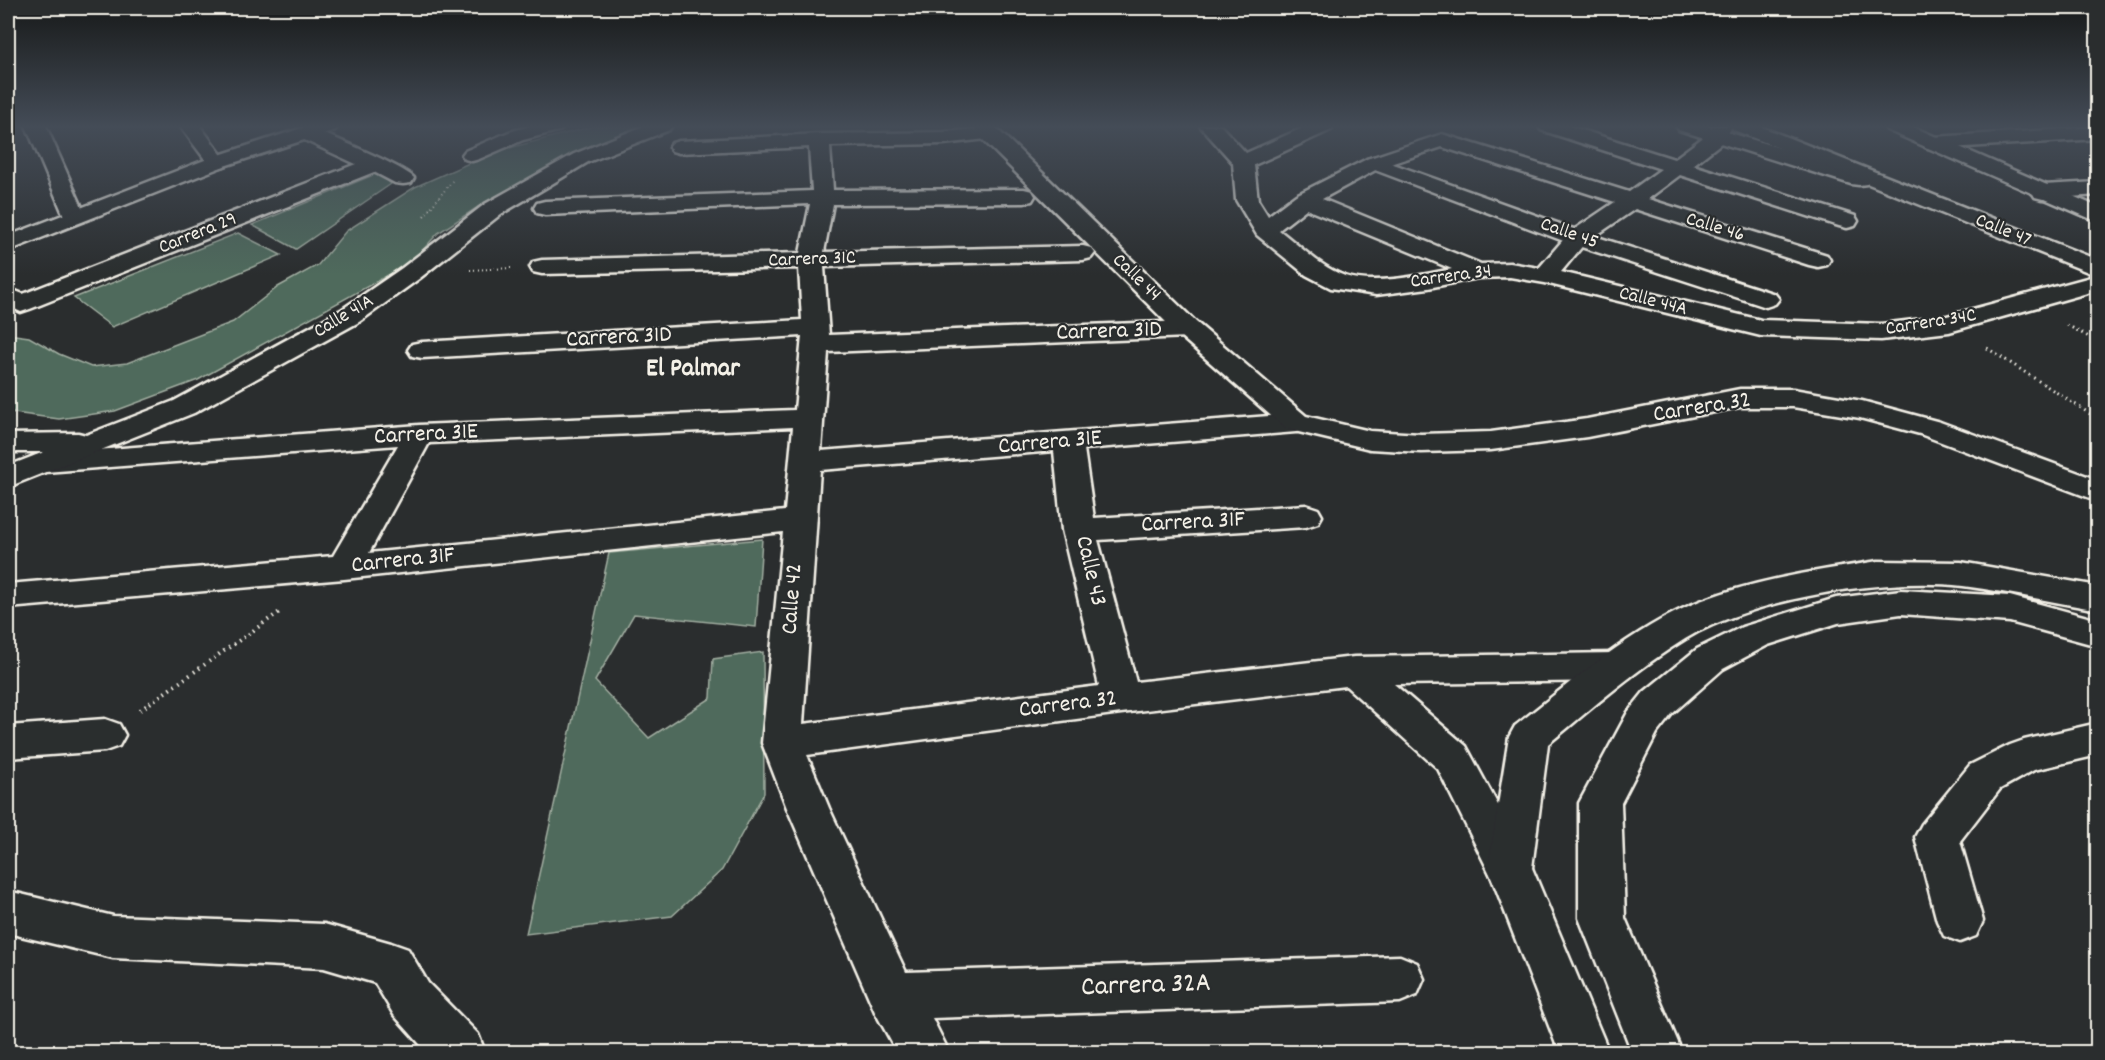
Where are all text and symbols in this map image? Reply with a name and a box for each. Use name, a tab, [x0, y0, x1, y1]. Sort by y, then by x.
street label: Carrera 29	[155, 206, 241, 262]
street label: Calle 46	[1682, 206, 1748, 250]
street label: Calle 47	[1971, 207, 2035, 255]
street label: Calle 45	[1536, 211, 1602, 257]
street label: Carrera 31C	[768, 244, 856, 276]
street label: Calle 44	[1105, 248, 1167, 308]
street label: Carrera 34	[1409, 257, 1493, 297]
street label: Calle 44A	[1616, 280, 1690, 324]
street label: Calle 41A	[309, 288, 379, 346]
street label: Carrera 34C	[1884, 302, 1978, 344]
street label: Carrera 31D	[1056, 313, 1162, 351]
street label: Carrera 31D	[565, 318, 673, 358]
district label: El Palmar	[646, 351, 740, 388]
street label: Carrera 32	[1651, 384, 1753, 432]
street label: Carrera 31E	[373, 415, 479, 455]
street label: Carrera 31E	[997, 422, 1103, 464]
street label: Carrera 31F	[1140, 503, 1246, 543]
street label: Calle 43	[1065, 532, 1115, 610]
street label: Carrera 31F	[350, 539, 457, 583]
street label: Calle 42	[774, 562, 812, 636]
street label: Carrera 32	[1017, 682, 1119, 728]
street label: Carrera 32A	[1080, 965, 1212, 1009]

